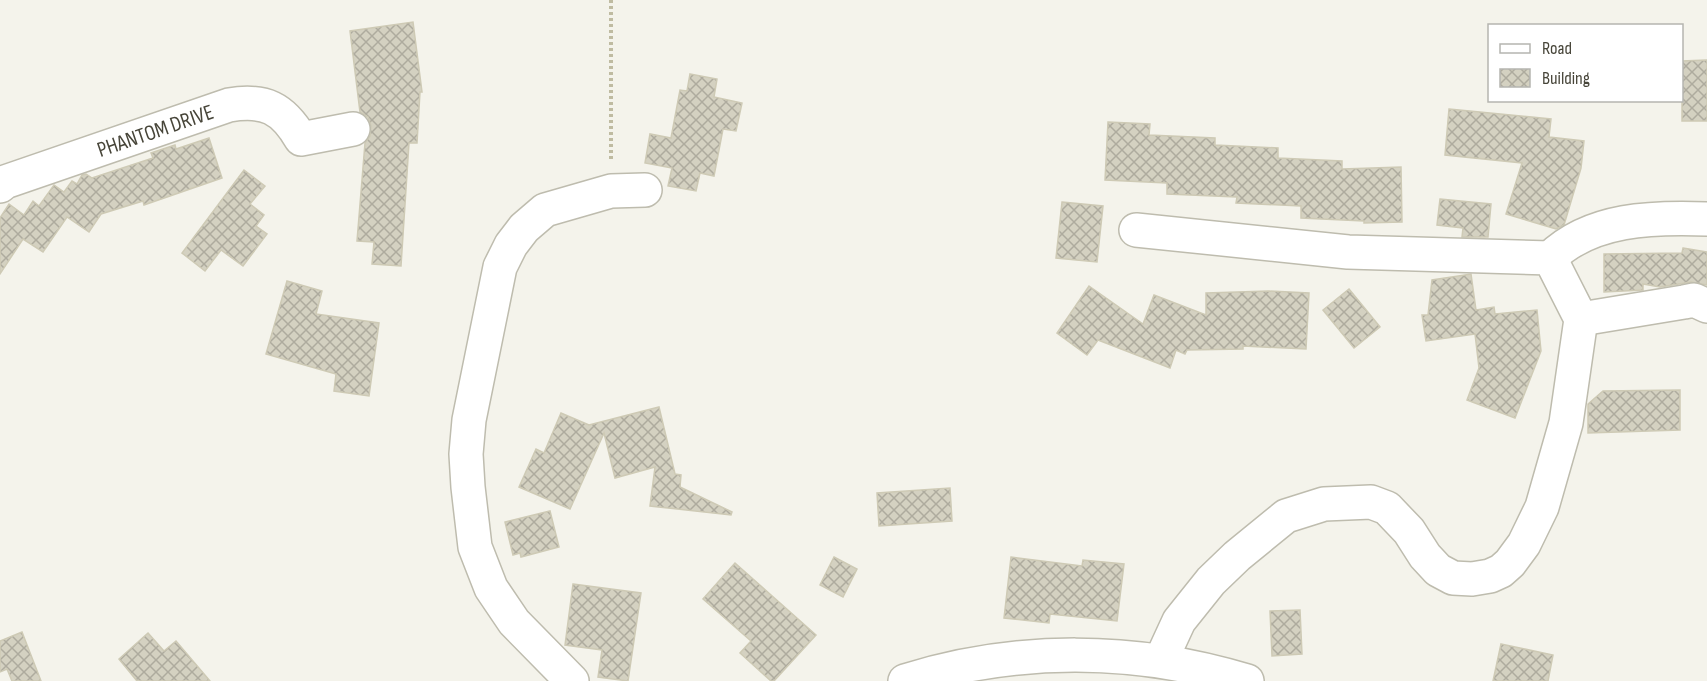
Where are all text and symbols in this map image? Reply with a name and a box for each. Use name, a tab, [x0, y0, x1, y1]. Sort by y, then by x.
legend	[1488, 24, 1683, 102]
text: Road	[1542, 38, 1572, 59]
text: Building	[1542, 68, 1590, 89]
street label: PHANTOM DRIVE	[94, 99, 217, 164]

